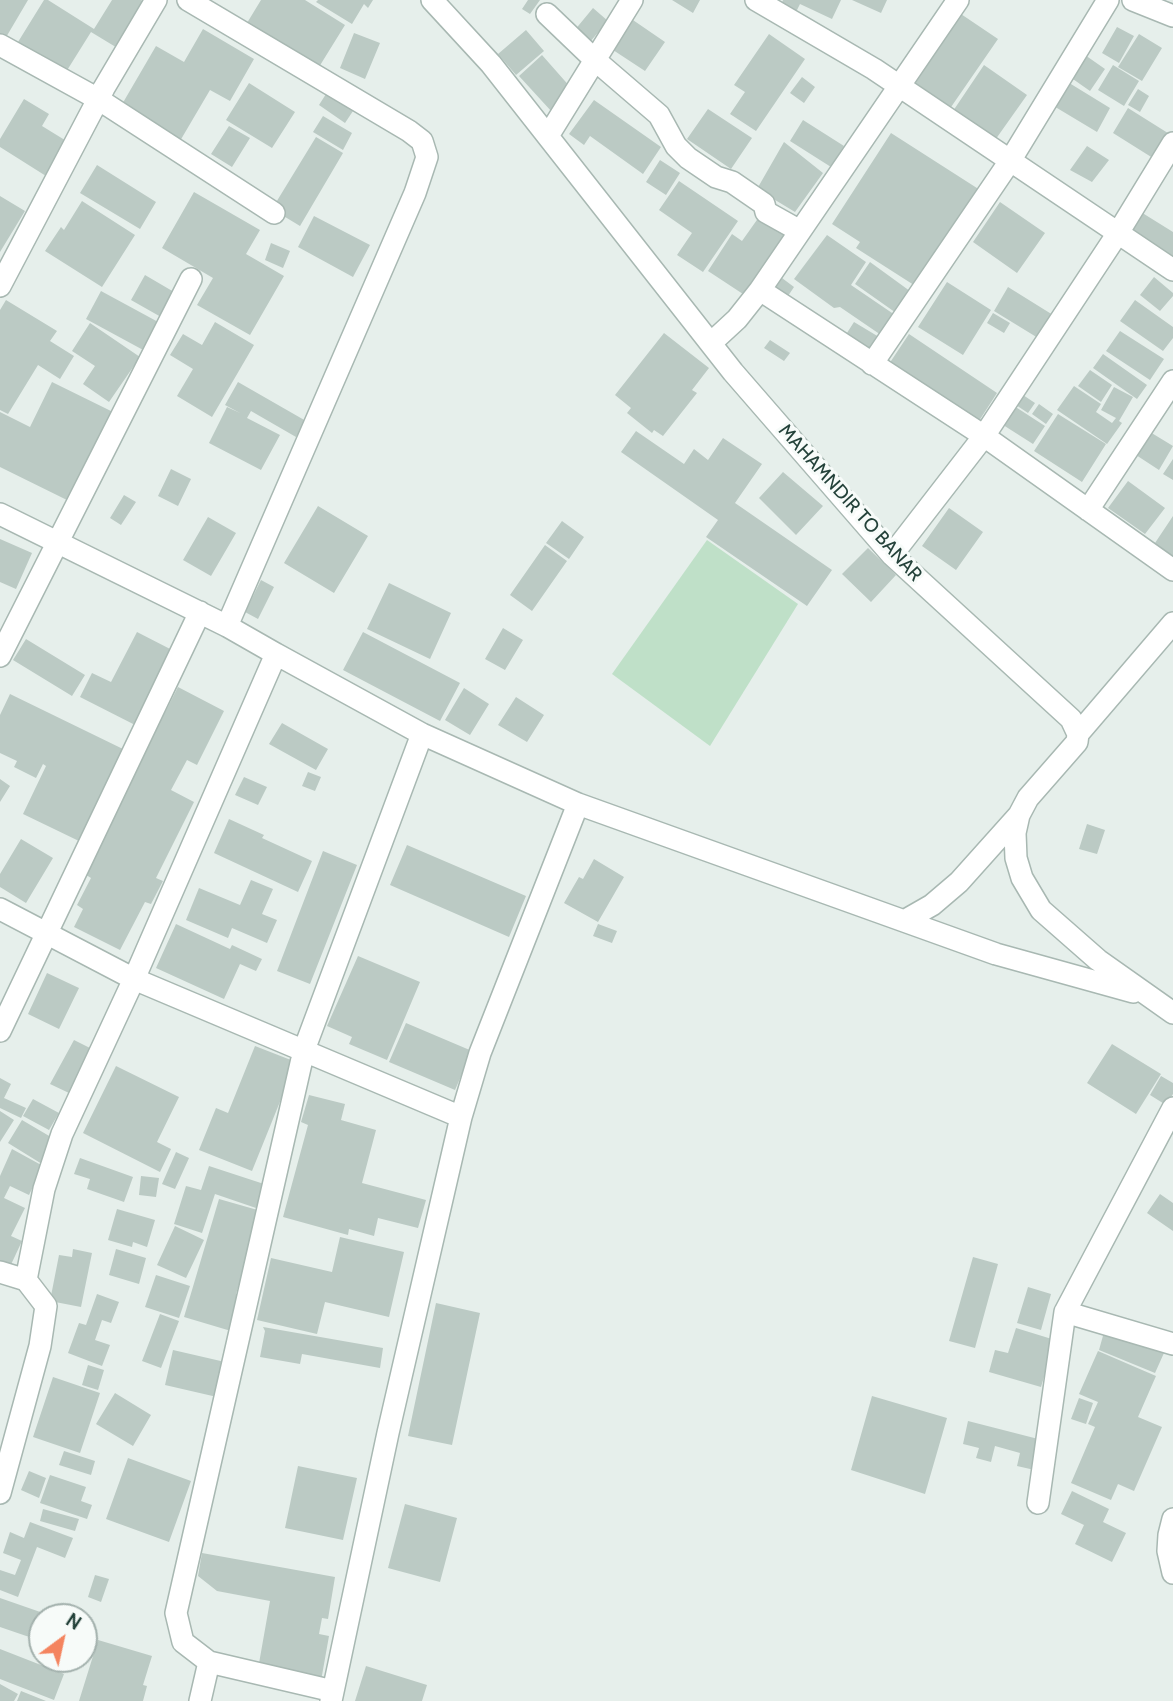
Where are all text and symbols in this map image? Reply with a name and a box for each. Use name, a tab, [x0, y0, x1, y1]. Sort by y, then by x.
street label: MAHAMNDIR TO BANAR	[773, 420, 927, 586]
north arrow	[28, 1603, 98, 1673]
text: N	[62, 1608, 86, 1635]

